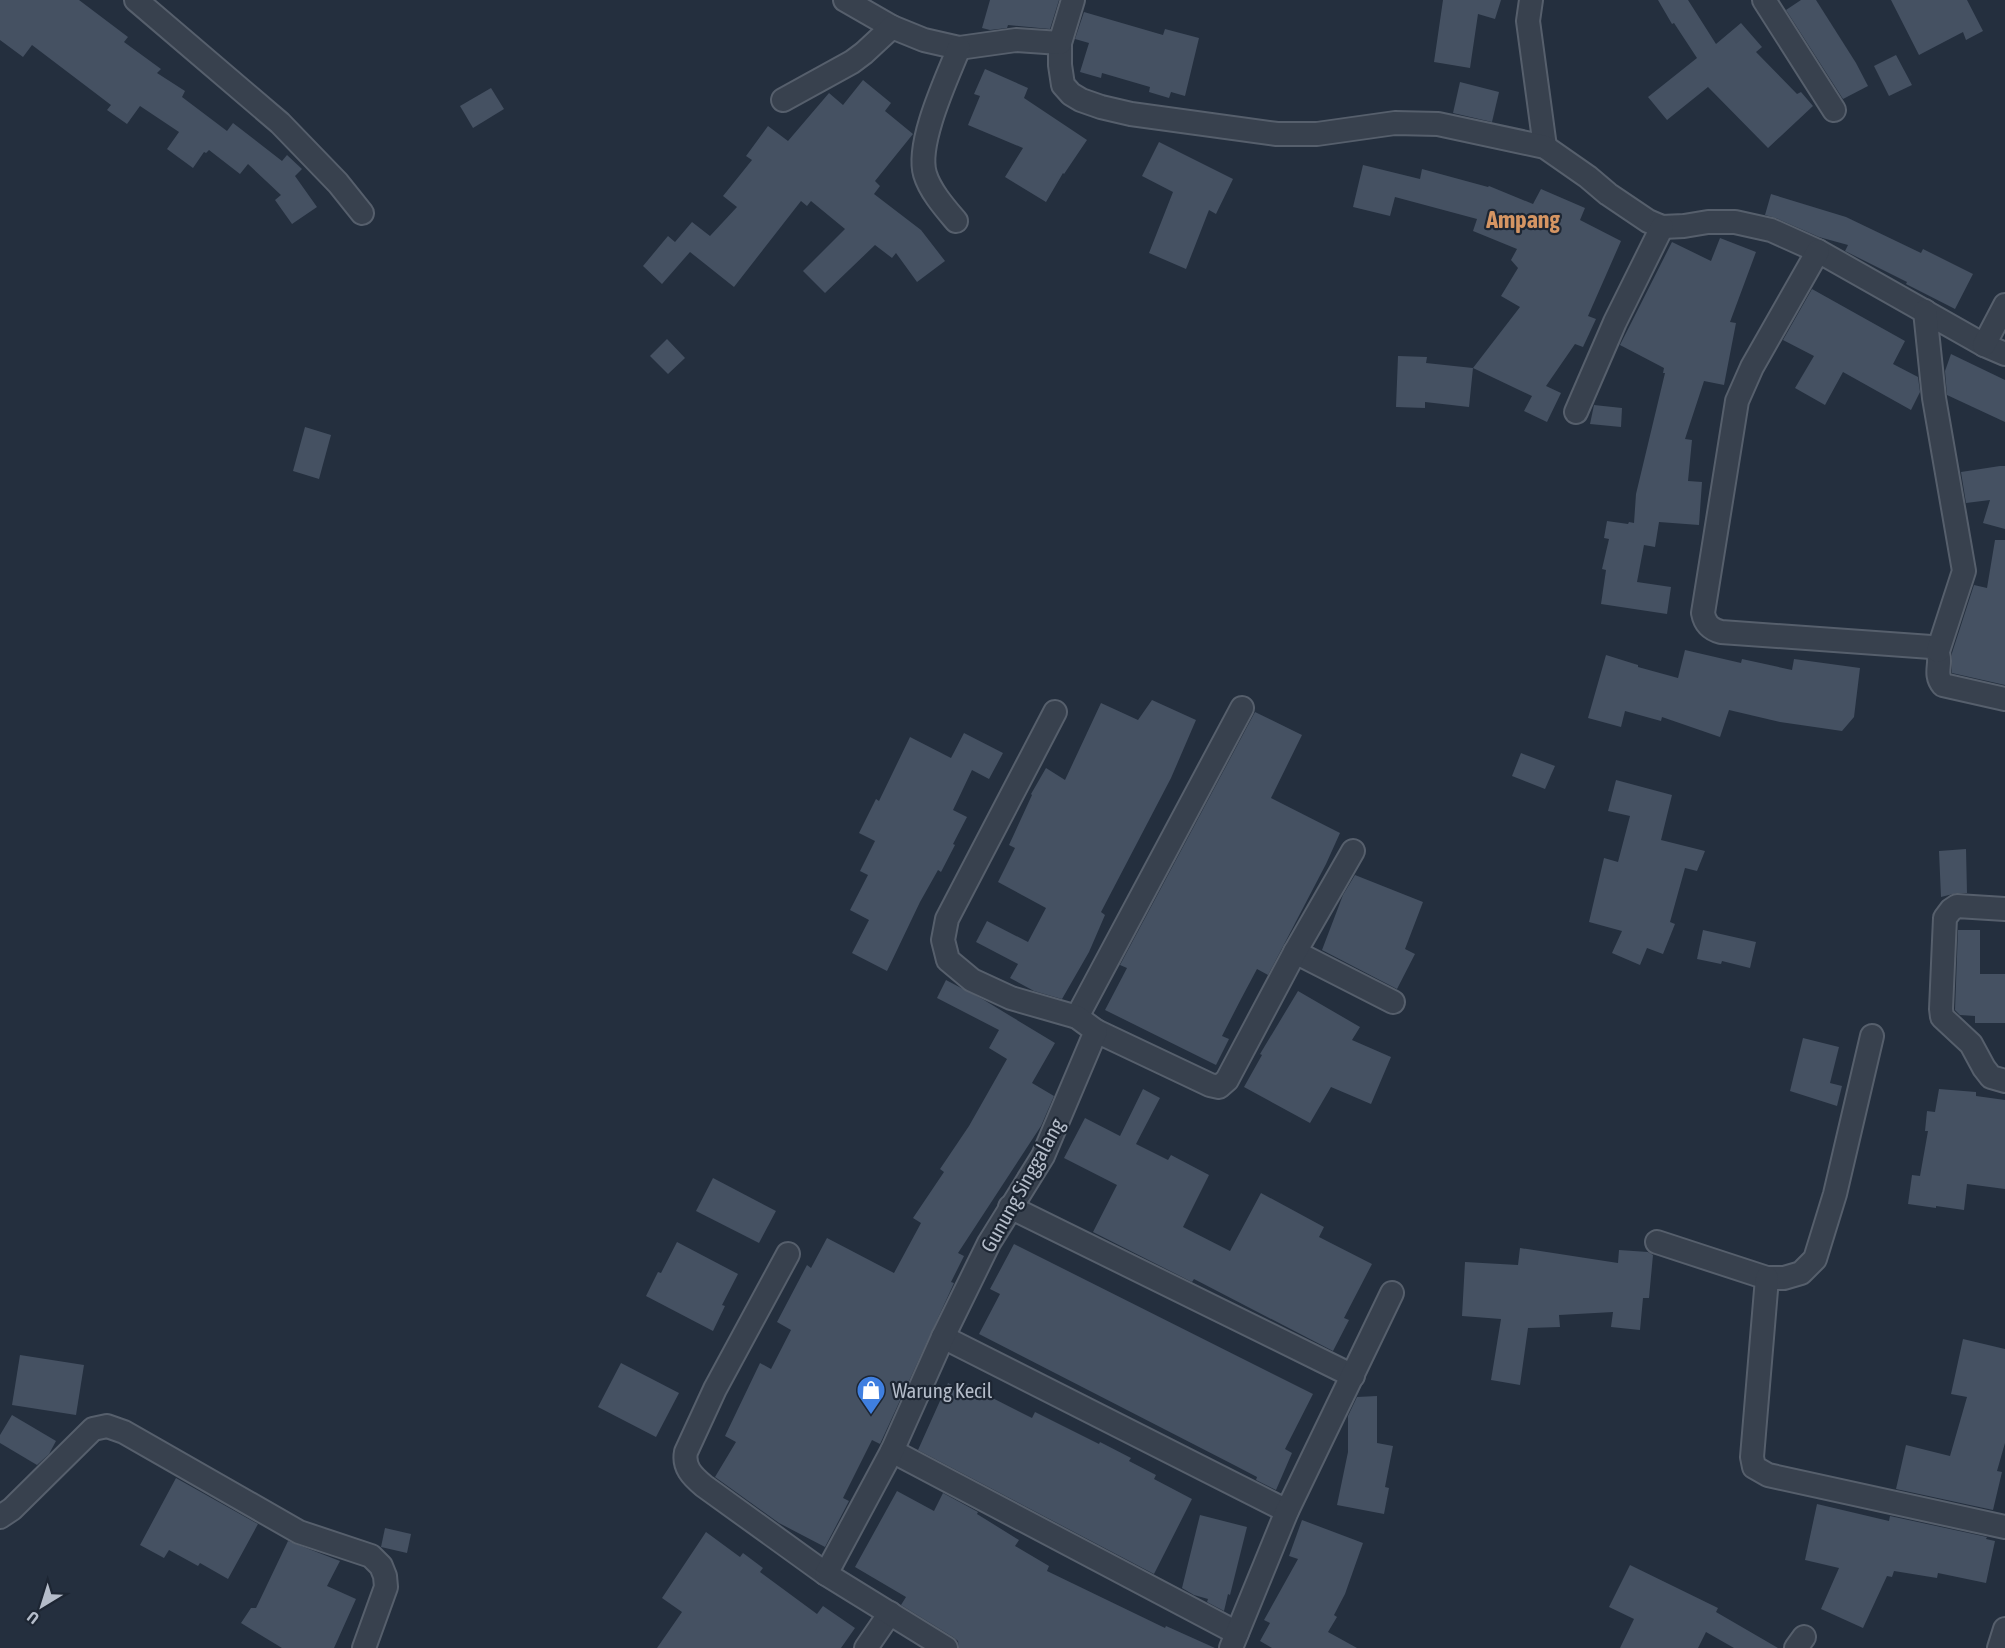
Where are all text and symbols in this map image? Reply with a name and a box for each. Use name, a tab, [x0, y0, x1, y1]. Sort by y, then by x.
district label: Ampang	[1485, 206, 1560, 233]
street label: Gunung Singgalang	[975, 1114, 1069, 1256]
shop icon: Warung Kecil	[855, 1374, 887, 1416]
place label: Warung Kecil	[892, 1378, 993, 1402]
north arrow	[12, 1576, 72, 1636]
text: U	[23, 1608, 42, 1628]

